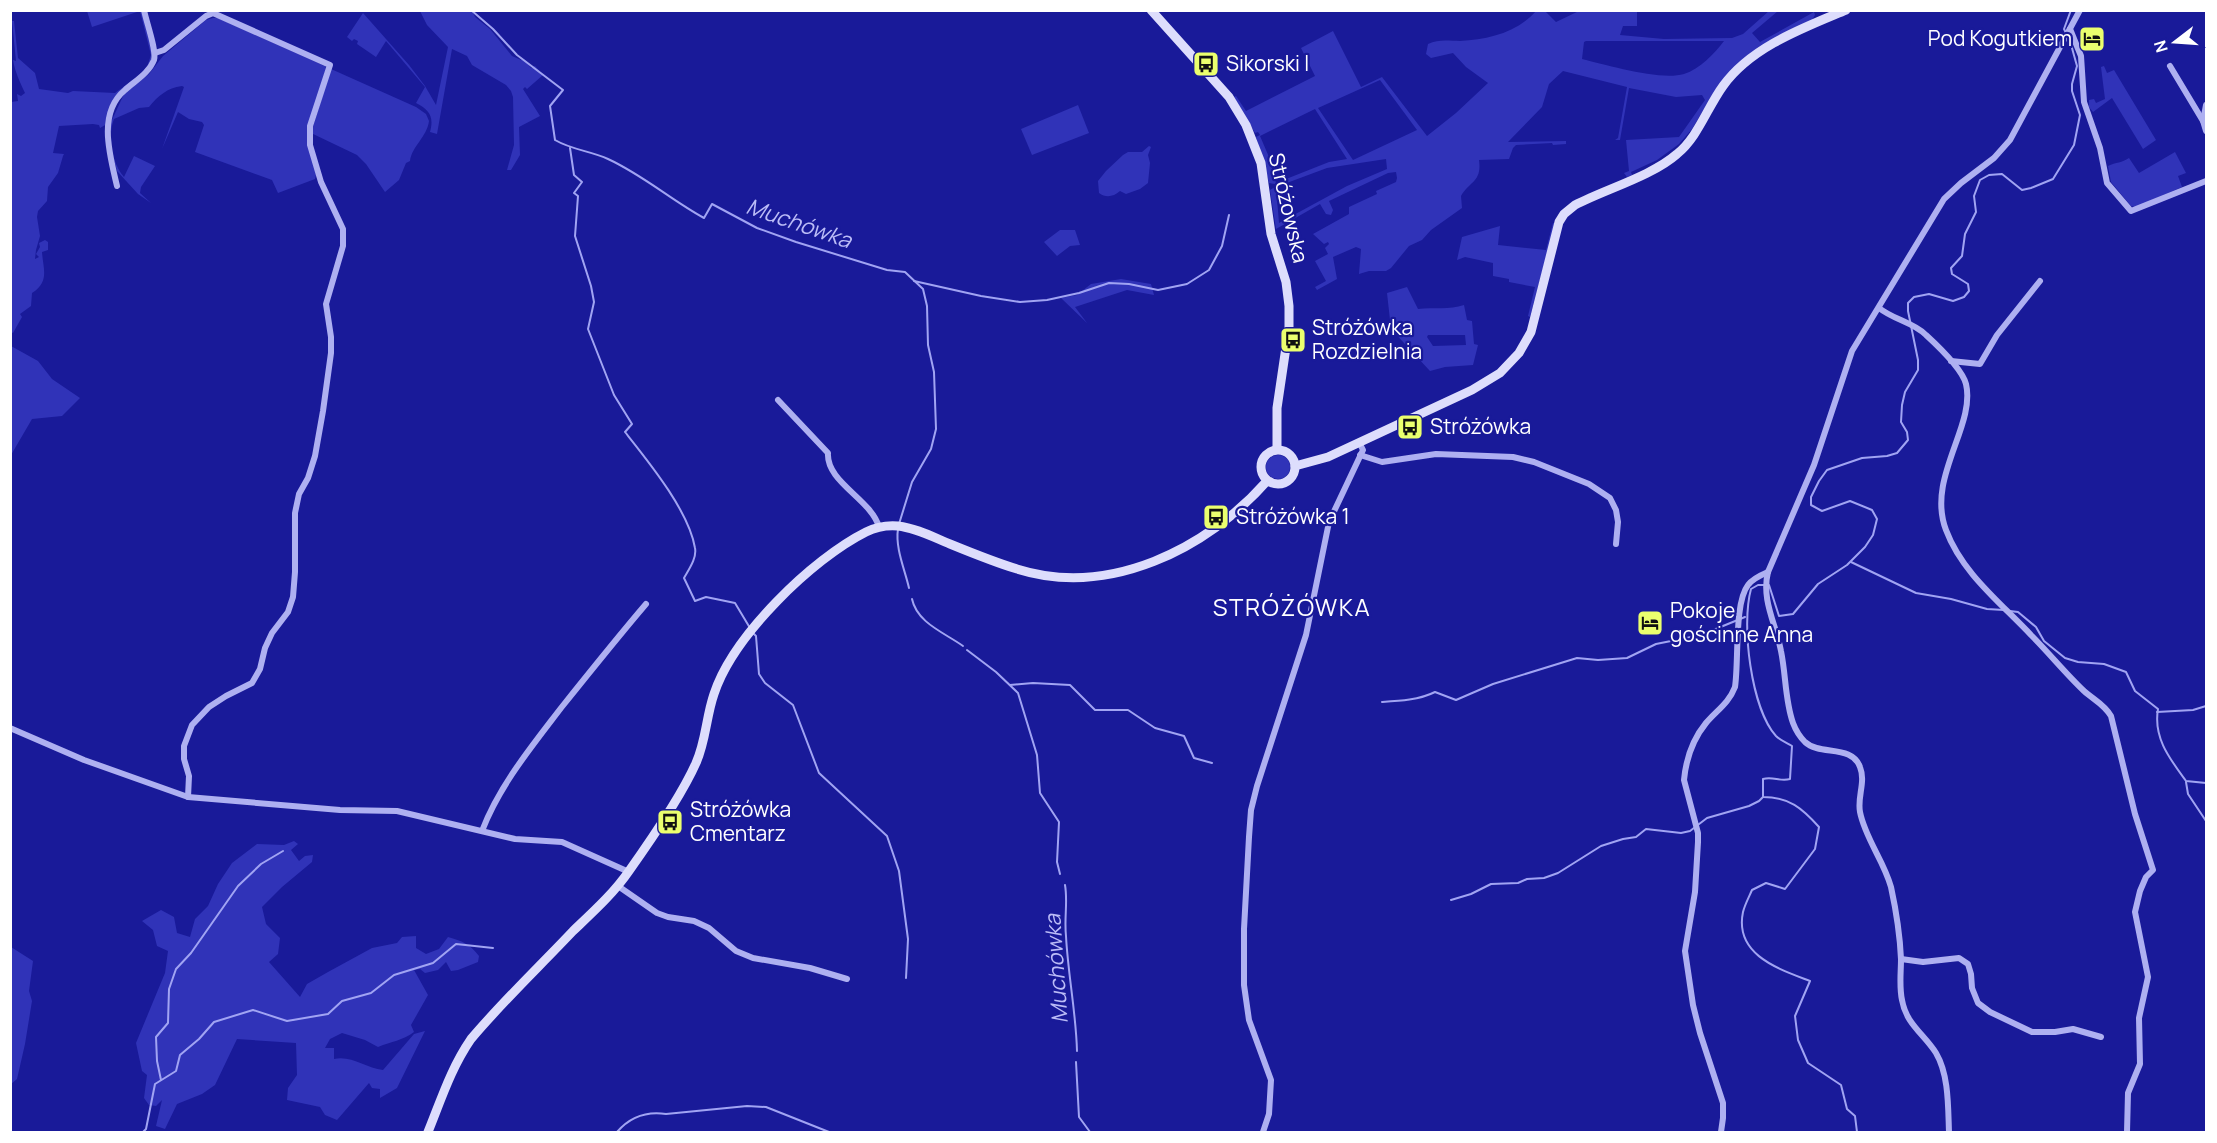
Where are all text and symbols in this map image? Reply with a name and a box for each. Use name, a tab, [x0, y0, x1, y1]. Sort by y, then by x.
north arrow	[2145, 12, 2205, 72]
place label: Pod Kogutkiem	[1928, 24, 2072, 52]
hotel icon: Pod Kogutkiem	[2077, 24, 2107, 54]
text: N	[2148, 38, 2173, 55]
bus stop icon: Sikorski I	[1191, 49, 1221, 79]
place label: Sikorski I	[1226, 49, 1309, 77]
street label: Stróżowska	[1263, 150, 1315, 265]
water label: Muchówka	[742, 191, 857, 256]
place label: Stróżówka Rozdzielnia	[1312, 313, 1422, 365]
bus stop icon: Stróżówka Rozdzielnia	[1278, 325, 1308, 355]
bus stop icon: Stróżówka	[1395, 412, 1425, 442]
place label: Stróżówka	[1430, 412, 1531, 440]
bus stop icon: Stróżówka 1	[1201, 502, 1231, 532]
place label: Stróżówka 1	[1236, 502, 1350, 530]
district label: STRÓŻÓWKA	[1213, 590, 1371, 623]
place label: Pokoje gościnne Anna	[1670, 596, 1813, 648]
hotel icon: Pokoje gościnne Anna	[1635, 608, 1665, 638]
place label: Stróżówka Cmentarz	[690, 795, 791, 847]
bus stop icon: Stróżówka Cmentarz	[655, 807, 685, 837]
water label: Muchówka	[1037, 912, 1075, 1025]

